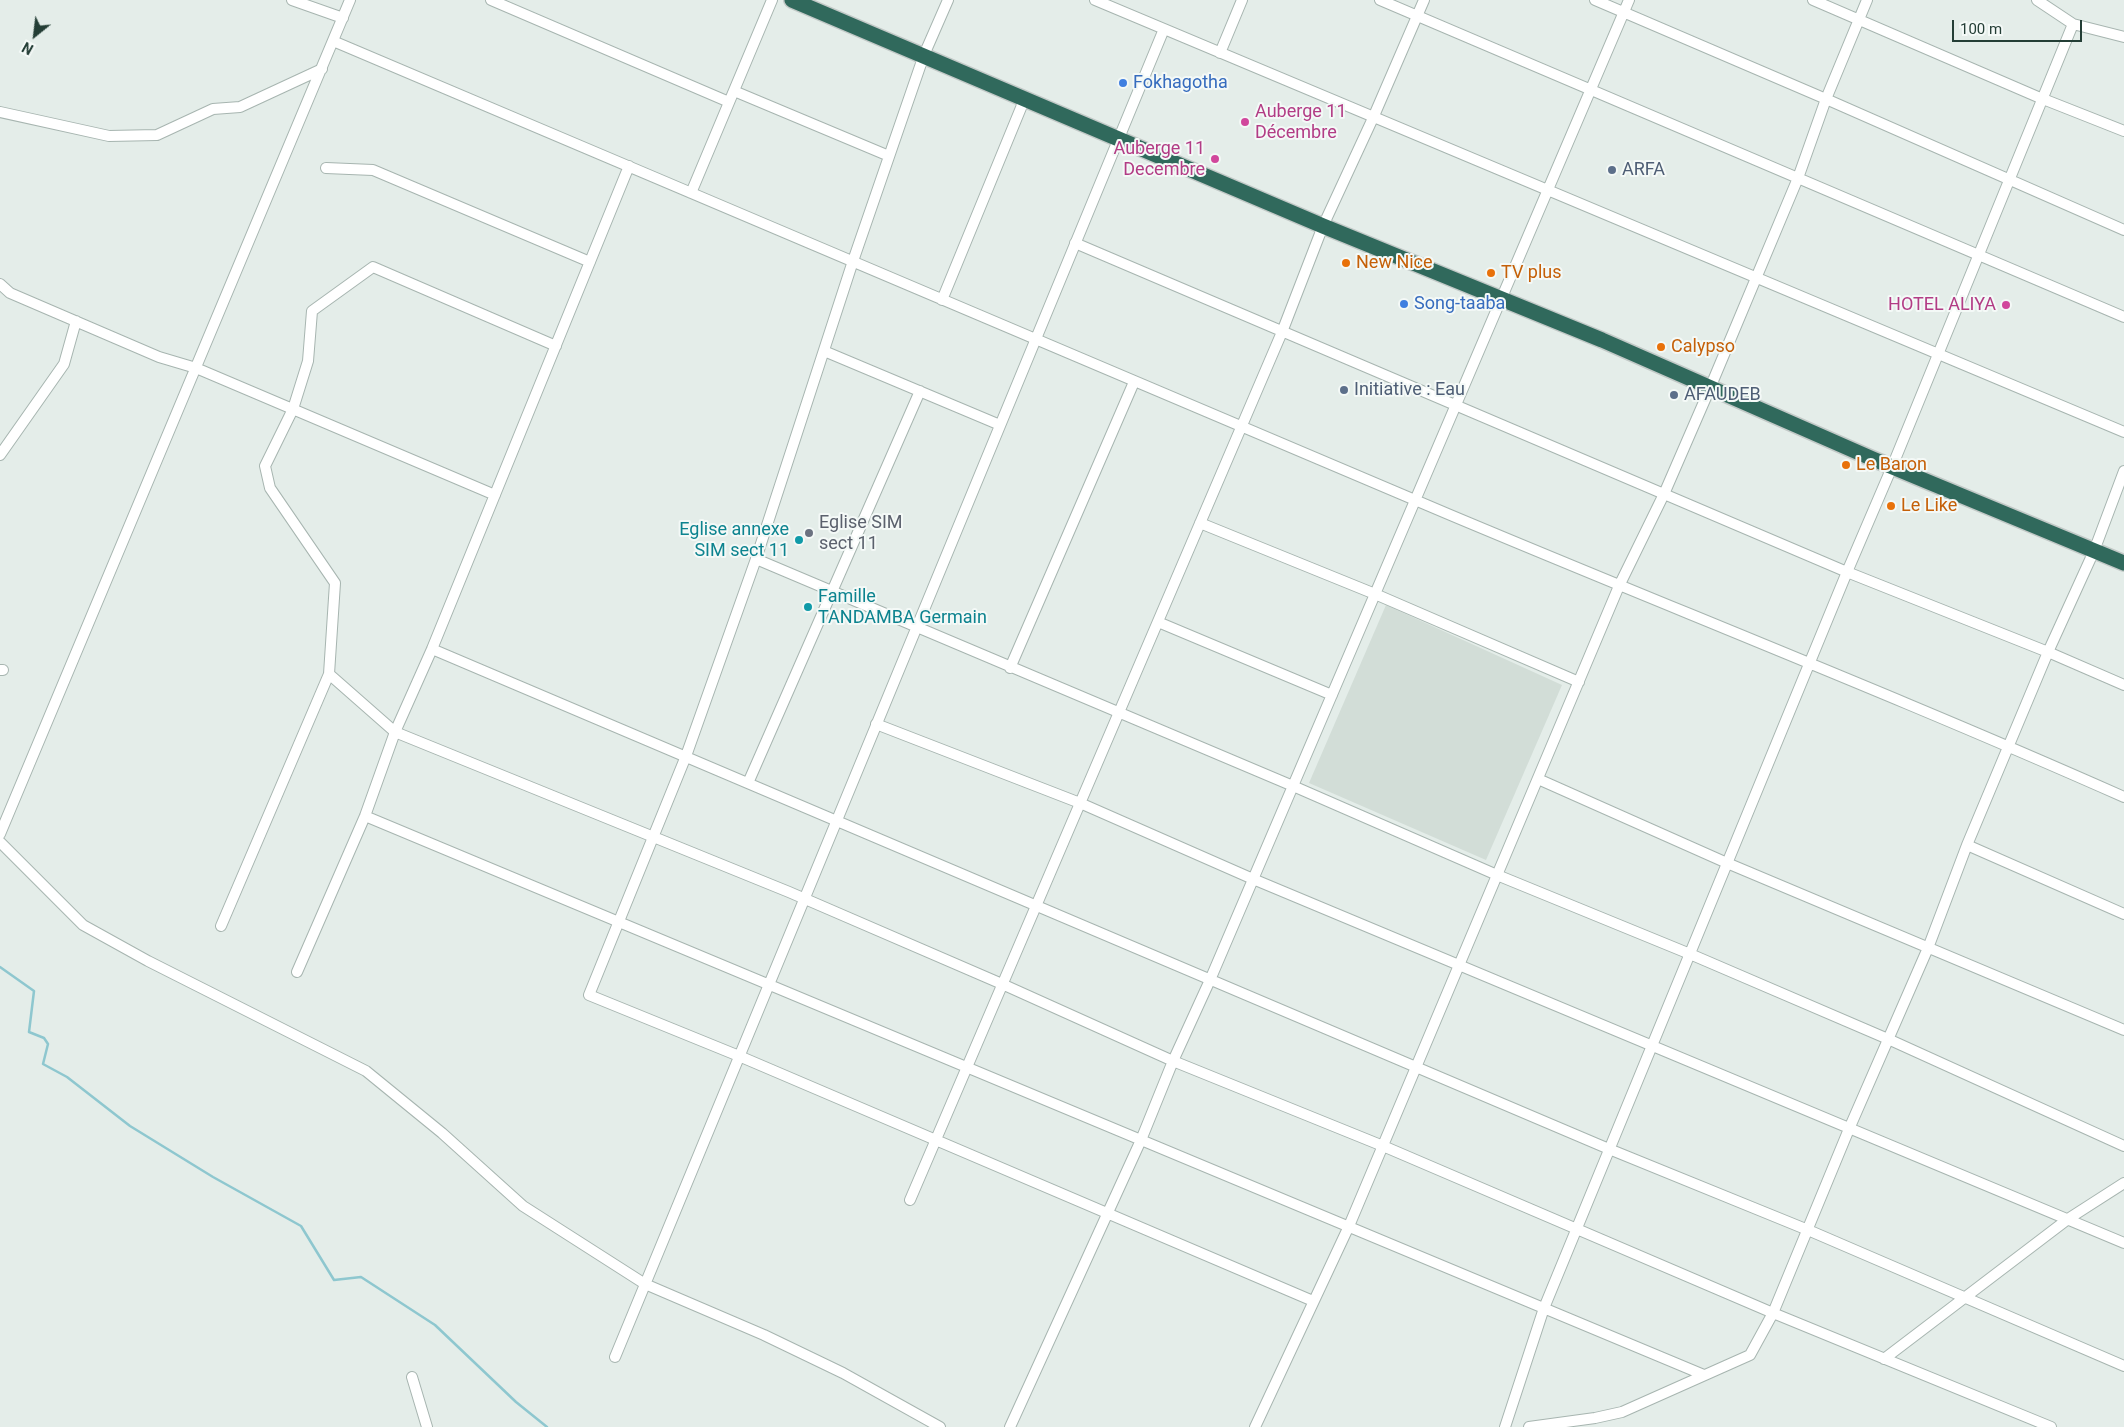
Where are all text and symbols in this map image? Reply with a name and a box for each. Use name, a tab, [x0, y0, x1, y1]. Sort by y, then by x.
north arrow	[10, 10, 60, 60]
scale bar	[1954, 10, 2084, 42]
text: 100 m	[1960, 20, 2002, 38]
text: N	[20, 39, 36, 58]
place label: Fokhagotha	[1133, 72, 1228, 94]
marker: Fokhagotha	[1117, 77, 1129, 89]
place label: Auberge 11 Décembre	[1255, 101, 1347, 144]
marker: Auberge 11 Décembre	[1239, 116, 1251, 128]
place label: Auberge 11 Decembre	[1113, 138, 1205, 180]
marker: Auberge 11 Decembre	[1209, 153, 1221, 165]
place label: ARFA	[1622, 159, 1665, 181]
marker: ARFA	[1606, 164, 1618, 176]
place label: New Nice	[1356, 252, 1433, 274]
marker: New Nice	[1340, 257, 1352, 269]
place label: TV plus	[1501, 262, 1562, 284]
marker: TV plus	[1485, 267, 1497, 279]
place label: Song-taaba	[1414, 293, 1505, 315]
place label: HOTEL ALIYA	[1888, 294, 1996, 316]
marker: Song-taaba	[1398, 298, 1410, 310]
marker: HOTEL ALIYA	[2000, 299, 2012, 311]
place label: Calypso	[1671, 336, 1735, 358]
marker: Calypso	[1655, 341, 1667, 353]
place label: Initiative : Eau	[1354, 379, 1465, 401]
marker: Initiative : Eau	[1338, 384, 1350, 396]
place label: AFAUDEB	[1684, 384, 1761, 406]
marker: AFAUDEB	[1668, 389, 1680, 401]
place label: Le Baron	[1856, 454, 1927, 476]
marker: Le Baron	[1840, 459, 1852, 471]
place label: Le Like	[1901, 495, 1957, 517]
marker: Le Like	[1885, 500, 1897, 512]
place label: Eglise SIM sect 11	[819, 512, 903, 554]
place label: Eglise annexe SIM sect 11	[679, 519, 789, 562]
marker: Eglise SIM sect 11	[803, 527, 815, 539]
marker: Eglise annexe SIM sect 11	[793, 534, 805, 546]
place label: Famille TANDAMBA Germain	[818, 586, 987, 628]
marker: Famille TANDAMBA Germain	[802, 601, 814, 613]

